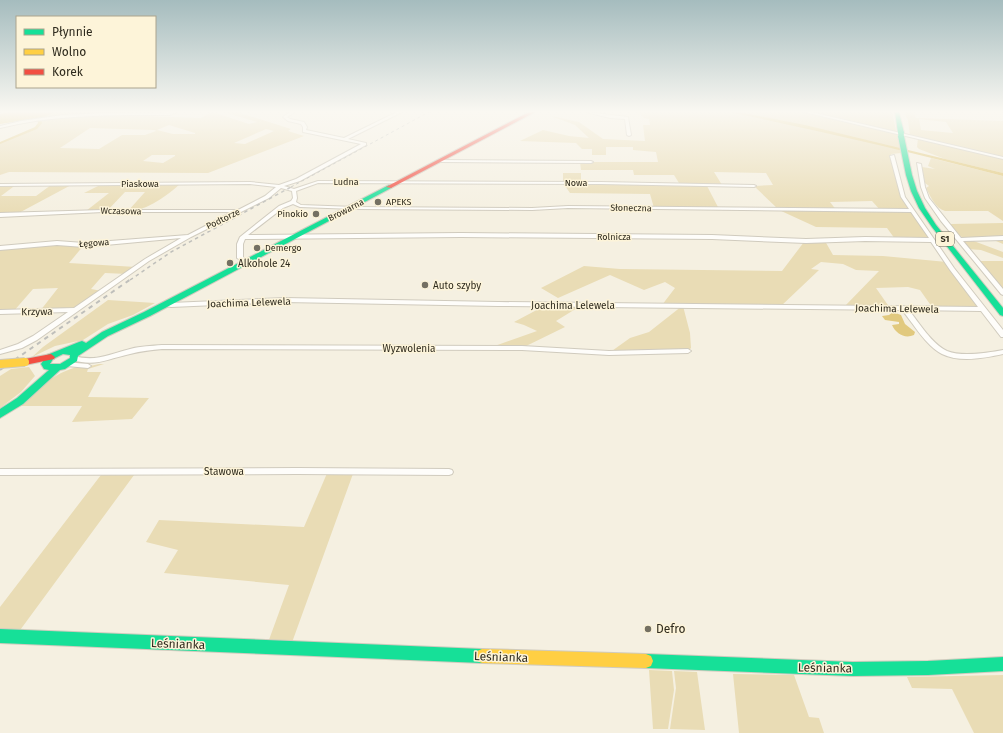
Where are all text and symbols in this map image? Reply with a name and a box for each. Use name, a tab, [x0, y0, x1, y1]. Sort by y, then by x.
legend	[16, 16, 156, 88]
text: Płynnie	[52, 25, 93, 39]
text: Wolno	[52, 45, 86, 59]
text: Korek	[52, 65, 84, 79]
street label: Ludna	[333, 177, 359, 187]
street label: Nowa	[565, 178, 587, 188]
street label: Piaskowa	[121, 179, 159, 189]
street label: Browarna	[326, 197, 366, 223]
marker: APEKS	[373, 197, 383, 207]
place label: APEKS	[386, 197, 411, 207]
street label: Słoneczna	[610, 203, 652, 213]
street label: Wczasowa	[100, 206, 142, 216]
street label: Podtorze	[205, 207, 242, 231]
place label: Pinokio	[277, 209, 308, 219]
marker: Pinokio	[311, 209, 321, 219]
street label: Rolnicza	[597, 232, 631, 242]
road number: S1	[936, 232, 954, 246]
street label: Łęgowa	[79, 237, 110, 249]
marker: Demergo	[252, 243, 262, 253]
place label: Demergo	[265, 243, 301, 253]
marker: Alkohole 24	[225, 258, 235, 268]
place label: Alkohole 24	[238, 258, 291, 270]
marker: Auto szyby	[420, 280, 430, 290]
place label: Auto szyby	[433, 280, 481, 292]
street label: Joachima Lelewela	[207, 296, 291, 310]
street label: Joachima Lelewela	[531, 300, 615, 312]
street label: Joachima Lelewela	[855, 302, 939, 316]
street label: Krzywa	[21, 306, 53, 318]
street label: Wyzwolenia	[382, 343, 436, 355]
street label: Stawowa	[204, 466, 244, 478]
place label: Defro	[656, 622, 686, 636]
marker: Defro	[643, 624, 653, 634]
street label: Leśnianka	[151, 636, 205, 652]
street label: Leśnianka	[474, 649, 528, 665]
street label: Leśnianka	[798, 661, 852, 675]

